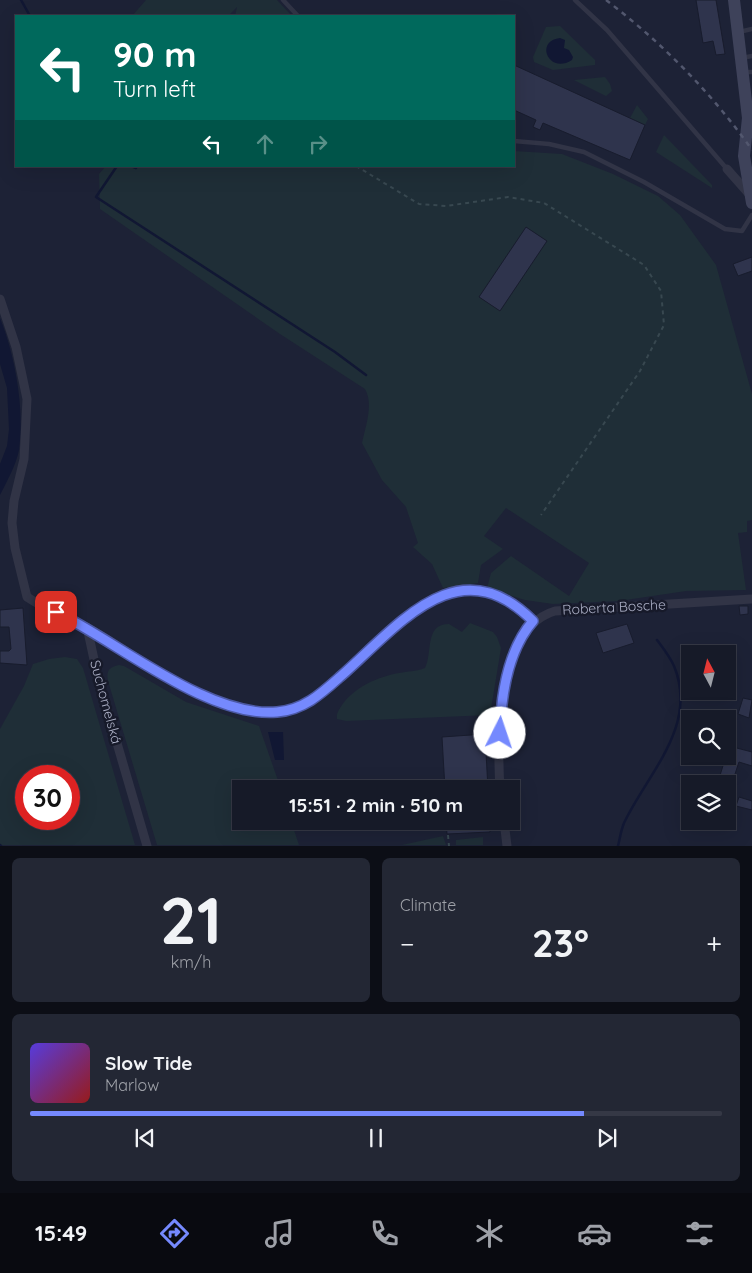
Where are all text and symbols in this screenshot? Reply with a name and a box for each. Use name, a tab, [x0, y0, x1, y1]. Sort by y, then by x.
text: 90 m	[113, 32, 196, 76]
icon: left	[30, 35, 95, 100]
text: Turn left	[113, 75, 196, 103]
icon: left	[198, 130, 226, 158]
icon: ahead	[251, 130, 279, 158]
icon: right	[304, 130, 332, 158]
pin	[35, 591, 77, 633]
street label: Roberta Bosche	[562, 595, 666, 619]
icon: arrive	[42, 598, 70, 626]
north arrow	[681, 645, 736, 700]
map controls	[681, 645, 736, 830]
street label: Suchomelská	[86, 658, 126, 746]
position arrow	[473, 706, 525, 758]
button: search	[681, 710, 736, 765]
speed limit sign: 30	[15, 765, 80, 830]
button: layers	[681, 775, 736, 830]
text: 15:51 · 2 min · 510 m	[289, 793, 463, 817]
text: 21	[160, 879, 222, 960]
text: Climate	[400, 895, 456, 915]
text: 23°	[532, 919, 589, 967]
text: −	[400, 926, 415, 961]
text: +	[706, 926, 722, 961]
text: km/h	[171, 952, 211, 972]
text: Slow Tide	[105, 1051, 193, 1075]
text: Marlow	[105, 1075, 159, 1095]
icon: previous	[131, 1124, 159, 1152]
icon: pause	[362, 1124, 390, 1152]
icon: next	[593, 1124, 621, 1152]
icon: directions	[157, 1216, 192, 1251]
icon: music	[262, 1216, 297, 1251]
icon: phone	[367, 1216, 402, 1251]
icon: climate	[472, 1216, 507, 1251]
icon: car	[577, 1216, 612, 1251]
icon: filters	[682, 1216, 717, 1251]
text: 15:49	[35, 1219, 87, 1247]

